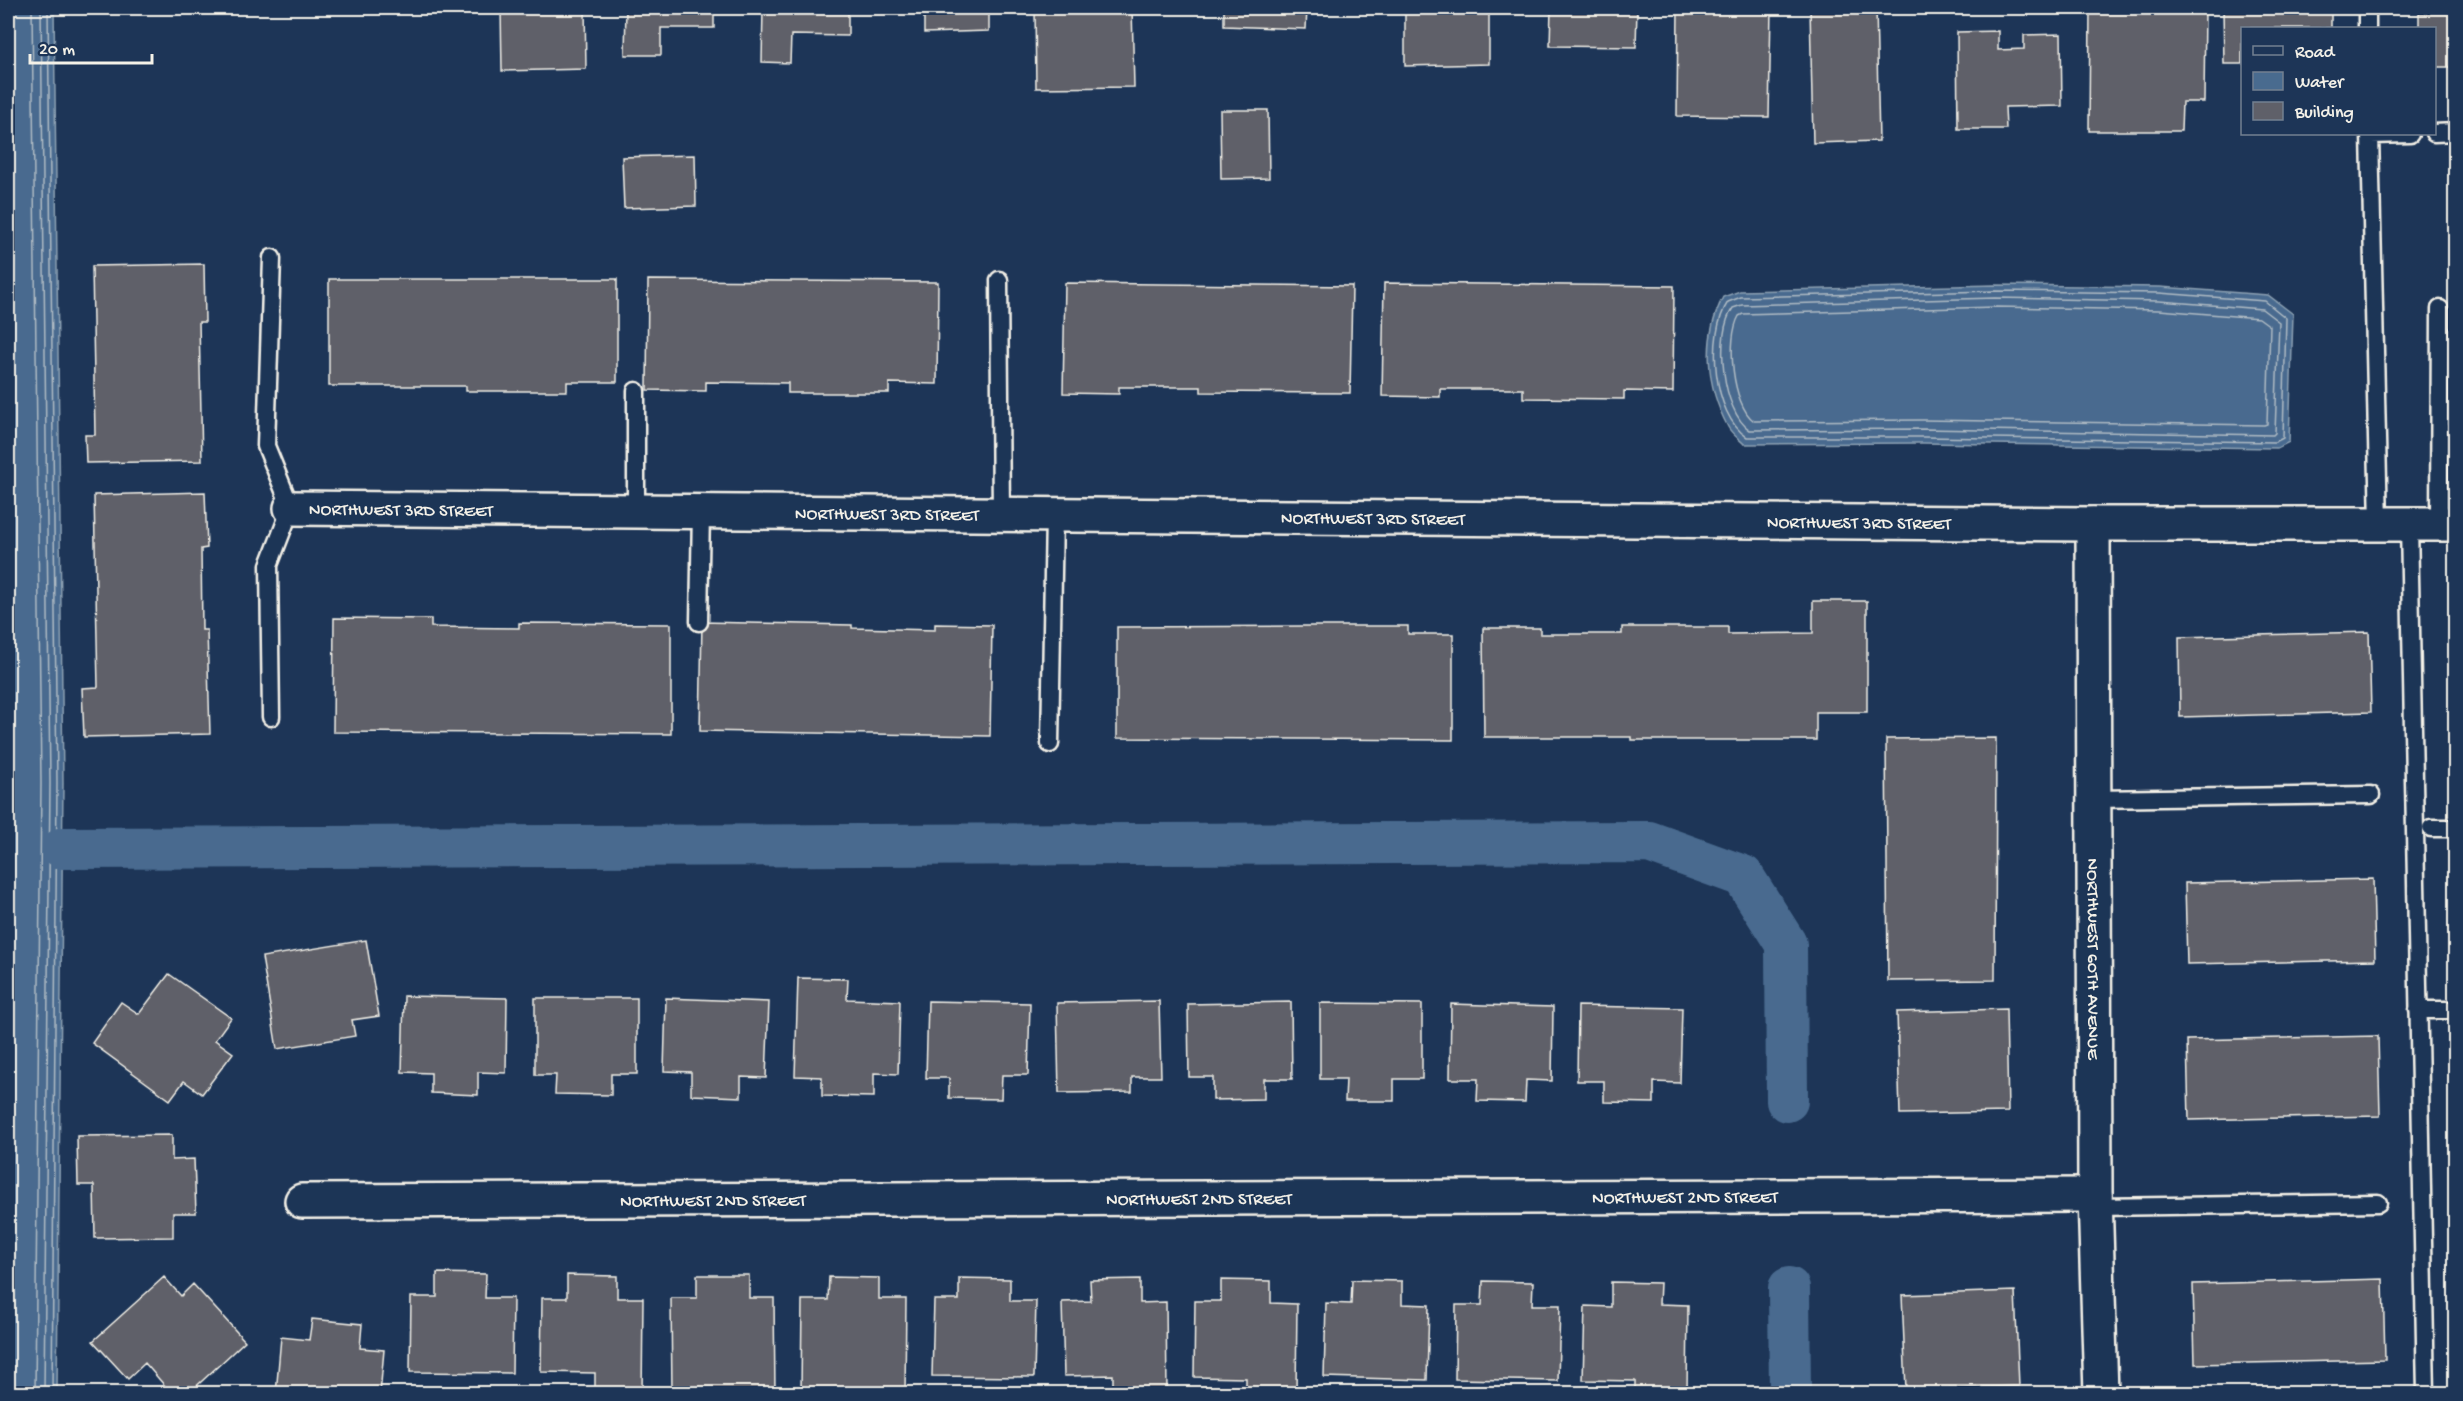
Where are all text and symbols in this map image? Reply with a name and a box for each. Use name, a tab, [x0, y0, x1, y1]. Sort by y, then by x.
scale bar	[30, 27, 152, 65]
legend	[2241, 27, 2436, 135]
text: 20 m	[39, 40, 75, 61]
text: Road	[2295, 43, 2336, 64]
text: Water	[2295, 73, 2345, 94]
text: Building	[2294, 103, 2354, 124]
street label: NORTHWEST 3RD STREET	[309, 500, 494, 523]
street label: NORTHWEST 3RD STREET	[795, 504, 980, 527]
street label: NORTHWEST 3RD STREET	[1281, 509, 1466, 531]
street label: NORTHWEST 3RD STREET	[1767, 513, 1952, 536]
street label: NORTHWEST 60TH AVENUE	[2081, 858, 2103, 1061]
street label: NORTHWEST 2ND STREET	[1592, 1188, 1779, 1210]
street label: NORTHWEST 2ND STREET	[1106, 1190, 1293, 1211]
street label: NORTHWEST 2ND STREET	[620, 1191, 807, 1213]

